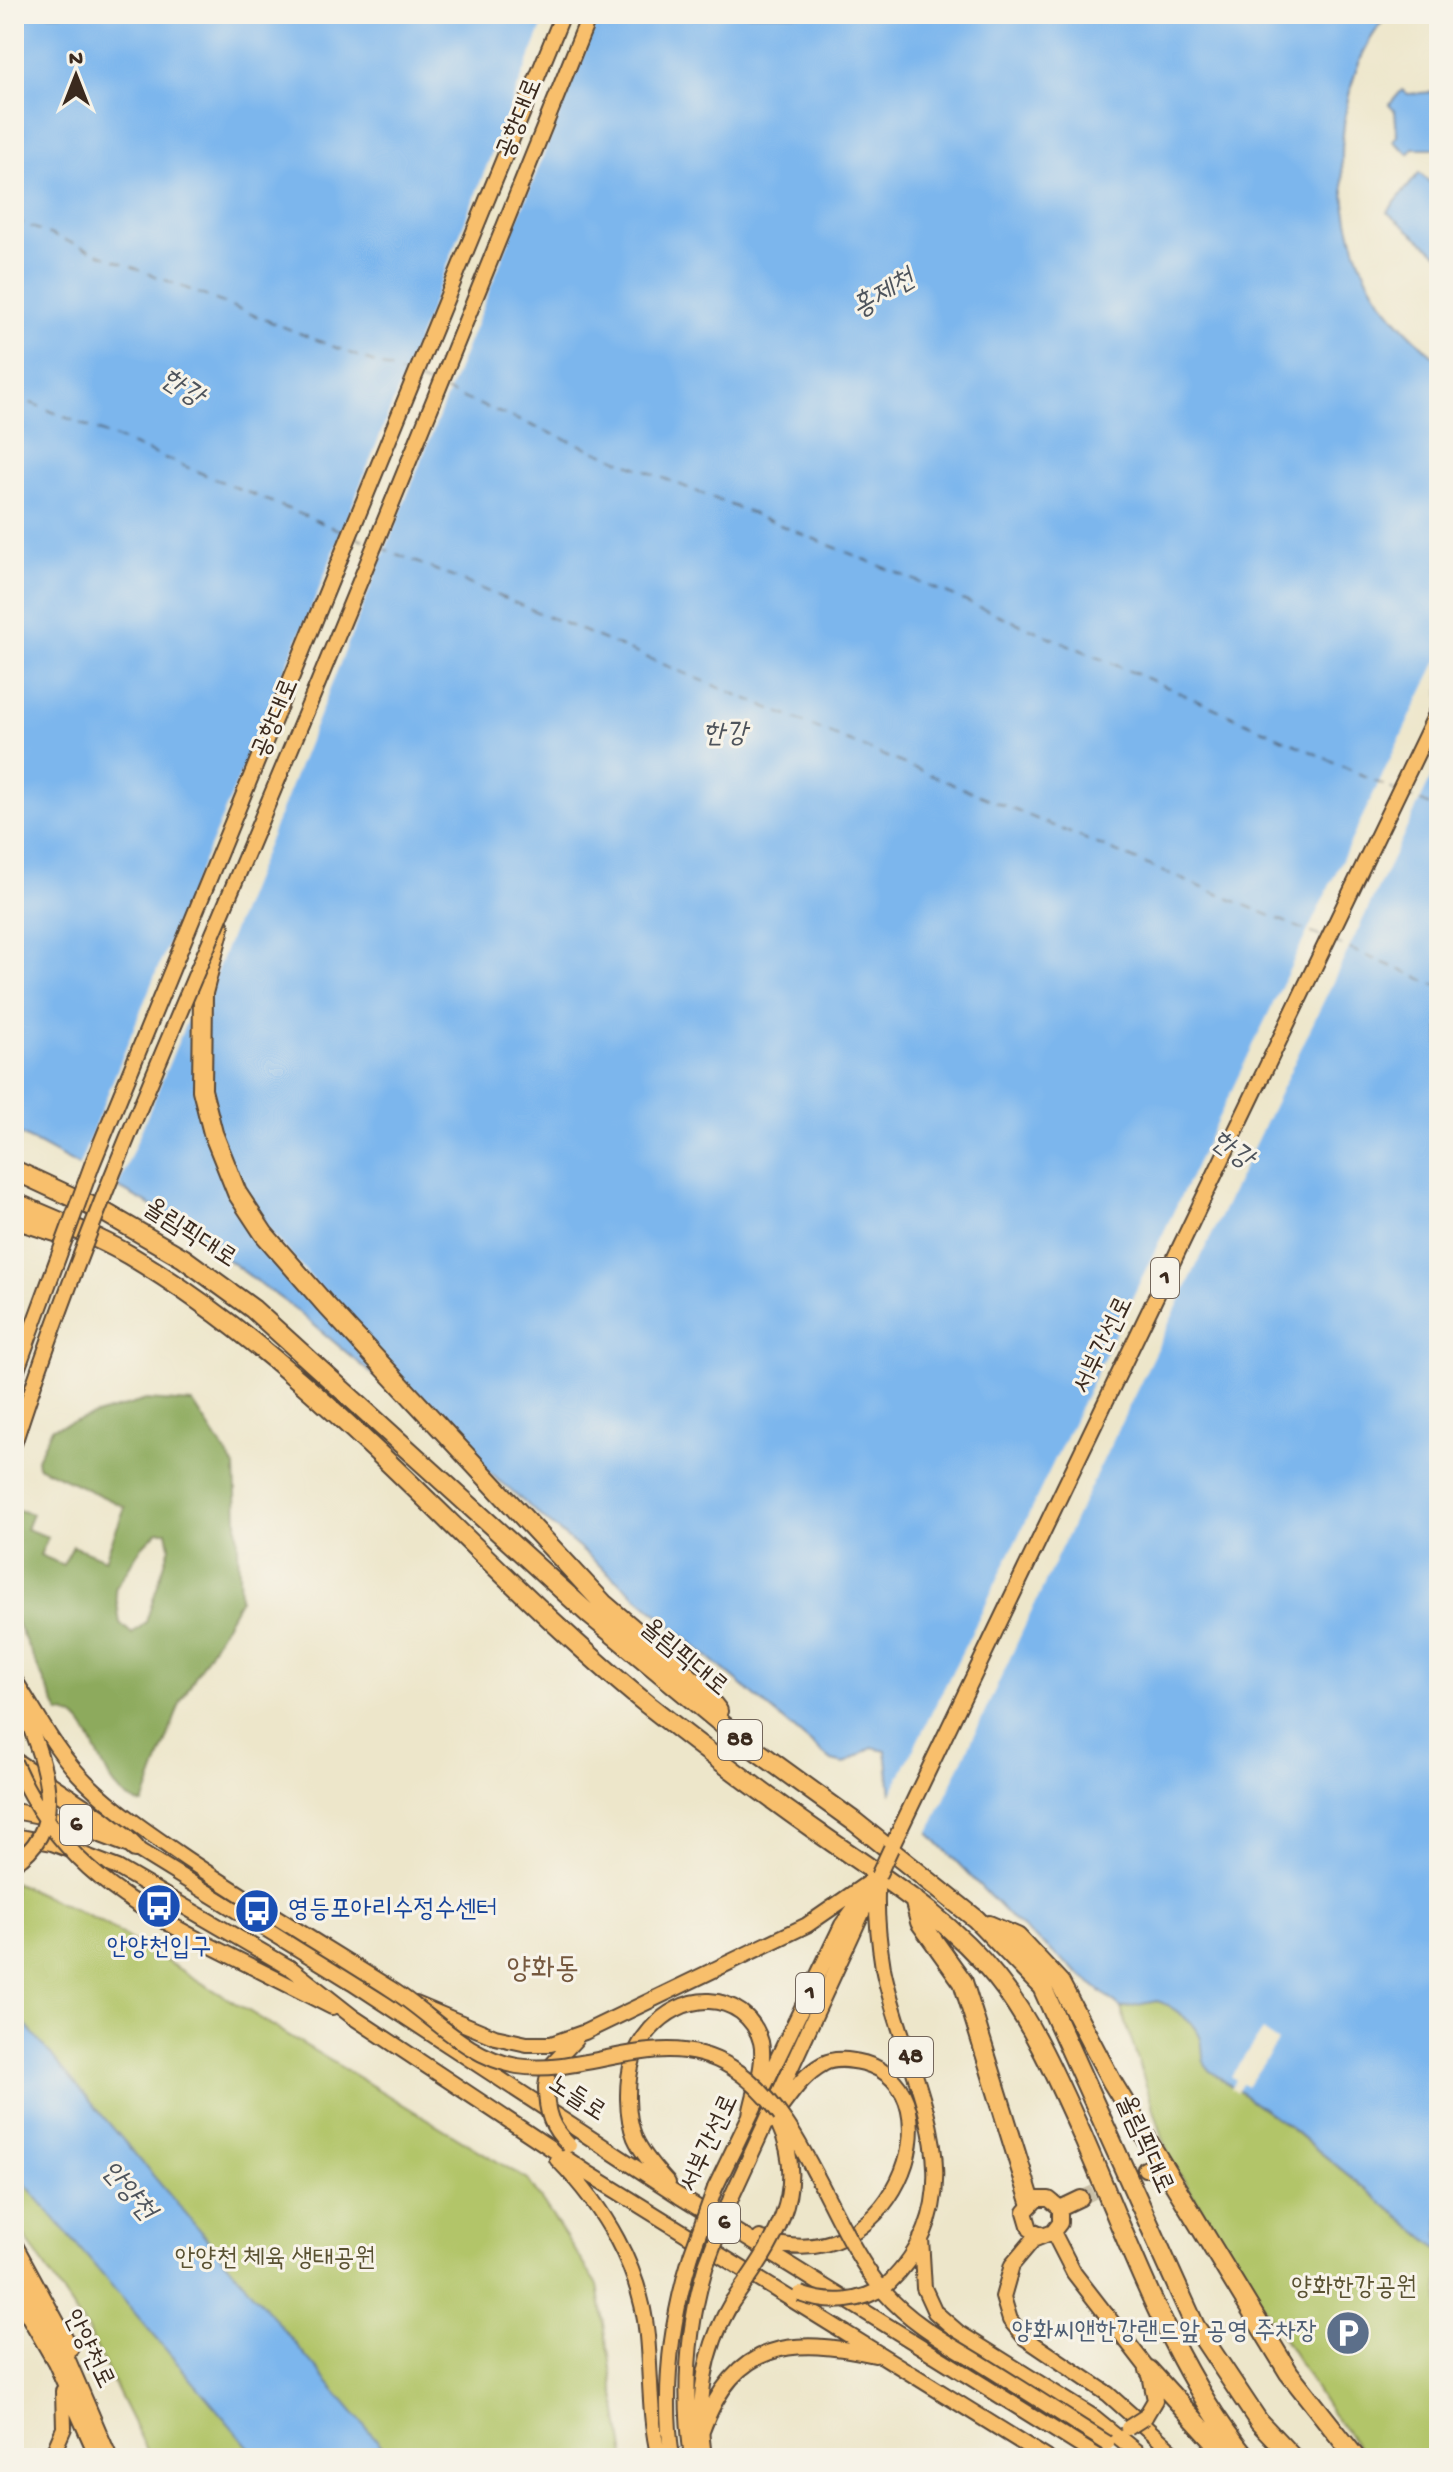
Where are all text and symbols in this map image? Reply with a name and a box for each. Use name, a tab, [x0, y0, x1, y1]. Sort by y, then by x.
north arrow	[36, 36, 116, 116]
text: N	[69, 47, 83, 73]
street label: 공항대로	[491, 74, 551, 164]
water label: 홍제천	[847, 262, 924, 327]
water label: 한강	[153, 363, 212, 417]
street label: 공항대로	[246, 674, 308, 764]
water label: 한강	[702, 719, 751, 752]
water label: 한강	[1203, 1124, 1262, 1180]
street label: 올림픽대로	[137, 1194, 241, 1276]
road number: 1	[1151, 1258, 1179, 1298]
street label: 서부간선로	[1068, 1292, 1142, 1400]
street label: 올림픽대로	[633, 1614, 733, 1704]
road number: 88	[718, 1720, 762, 1760]
road number: 6	[60, 1805, 92, 1845]
bus stop icon: 안양천입구	[135, 1882, 183, 1930]
bus stop icon: 영등포아리수정수센터	[233, 1887, 281, 1935]
place label: 영등포아리수정수센터	[288, 1896, 497, 1927]
place label: 안양천입구	[107, 1934, 211, 1965]
district label: 양화동	[507, 1954, 579, 1989]
road number: 1	[796, 1973, 824, 2013]
road number: 48	[889, 2037, 933, 2077]
street label: 노들로	[541, 2070, 611, 2130]
street label: 서부간선로	[675, 2090, 747, 2198]
street label: 올림픽대로	[1108, 2091, 1178, 2199]
water label: 안양천	[92, 2156, 163, 2230]
road number: 6	[708, 2203, 740, 2243]
park label: 안양천 체육 생태공원	[175, 2245, 375, 2276]
park label: 양화한강공원	[1291, 2274, 1417, 2305]
street label: 안양천로	[55, 2306, 119, 2394]
parking icon: 양화씨앤한강랜드앞 공영 주차장	[1324, 2309, 1372, 2357]
place label: 양화씨앤한강랜드앞 공영 주차장	[1012, 2318, 1317, 2349]

